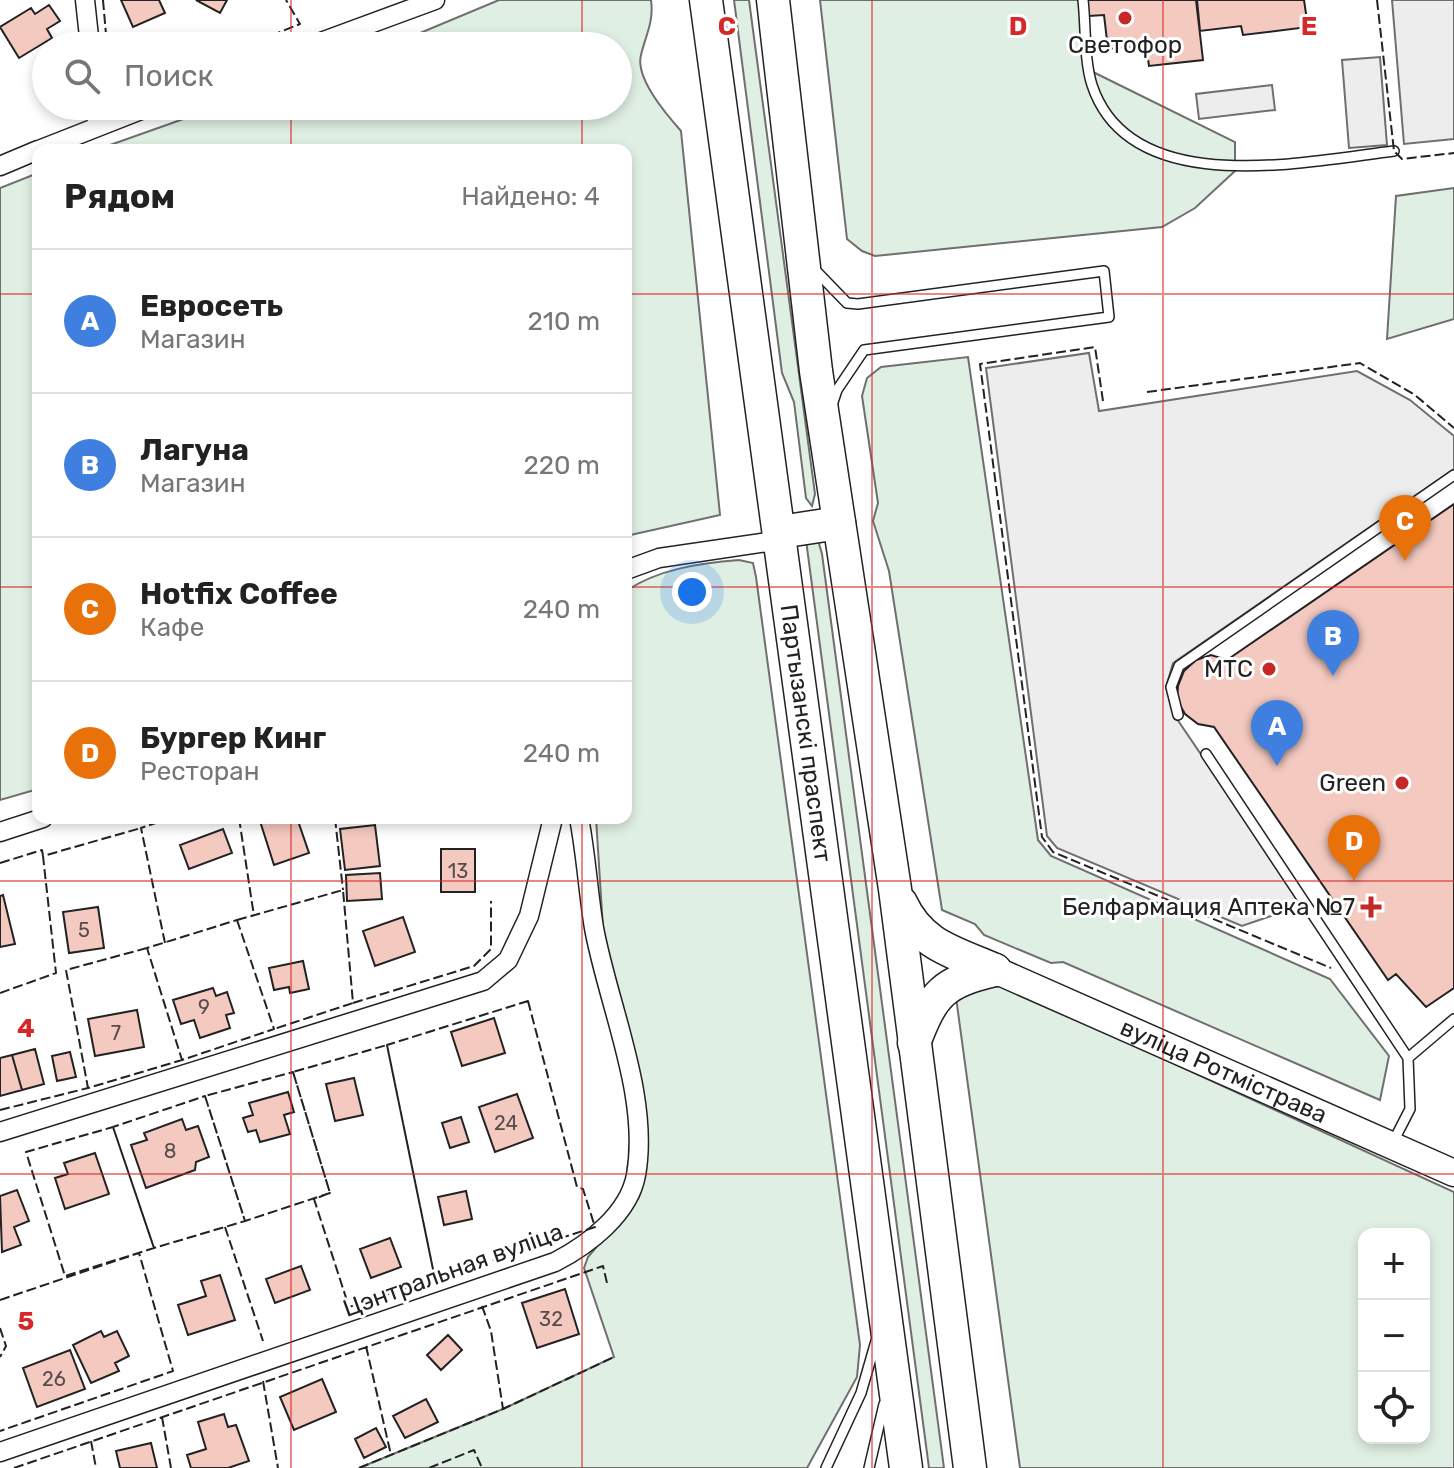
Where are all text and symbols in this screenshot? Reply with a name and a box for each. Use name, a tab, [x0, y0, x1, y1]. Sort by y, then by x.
marker: Светофор	[1116, 9, 1134, 27]
text: C	[718, 11, 736, 42]
text: D	[1009, 11, 1027, 42]
text: E	[1301, 11, 1317, 42]
place label: Светофор	[1068, 31, 1182, 59]
search box	[32, 32, 632, 120]
icon: search	[60, 54, 104, 98]
text: Поиск	[124, 58, 214, 94]
text: Рядом	[64, 176, 175, 217]
text: Найдено: 4	[461, 181, 600, 212]
text: Евросеть	[140, 288, 283, 324]
text: A	[81, 306, 99, 337]
text: 210 m	[528, 306, 600, 337]
text: Магазин	[140, 324, 246, 355]
text: Лагуна	[140, 432, 249, 468]
text: B	[81, 450, 99, 481]
text: 220 m	[523, 450, 600, 481]
text: Магазин	[140, 468, 246, 499]
pin: C	[1379, 495, 1431, 561]
your location	[672, 572, 712, 612]
text: Hotfix Coffee	[140, 576, 338, 612]
text: C	[81, 594, 99, 625]
text: 240 m	[523, 594, 600, 625]
street label: Партызанскі праспект	[774, 603, 837, 864]
pin: B	[1307, 610, 1359, 676]
text: Кафе	[140, 612, 204, 643]
place label: МТС	[1204, 655, 1253, 683]
marker: МТС	[1260, 660, 1278, 678]
pin: A	[1251, 700, 1303, 766]
text: Бургер Кинг	[140, 720, 326, 756]
text: D	[81, 738, 99, 769]
text: 240 m	[523, 738, 600, 769]
text: Ресторан	[140, 756, 260, 787]
place label: Green	[1319, 769, 1386, 797]
marker: Green	[1393, 774, 1411, 792]
pin: D	[1328, 815, 1380, 881]
house number: 13	[448, 859, 468, 883]
place label: Белфармация Аптека №7	[1062, 893, 1355, 921]
marker: Белфармация Аптека №7	[1362, 898, 1380, 916]
house number: 5	[78, 918, 90, 942]
house number: 9	[198, 995, 210, 1019]
text: 4	[17, 1013, 35, 1044]
street label: вуліца Ротмістрава	[1116, 1013, 1331, 1129]
house number: 7	[111, 1021, 121, 1045]
house number: 24	[494, 1111, 518, 1135]
house number: 8	[164, 1139, 176, 1163]
street label: Цэнтральная вуліца	[339, 1217, 567, 1323]
map controls	[1358, 1228, 1430, 1444]
button: +	[1358, 1228, 1430, 1300]
button: −	[1358, 1300, 1430, 1372]
text: 5	[18, 1306, 34, 1337]
house number: 32	[539, 1307, 563, 1331]
house number: 26	[42, 1367, 66, 1391]
button: locate	[1358, 1372, 1430, 1444]

